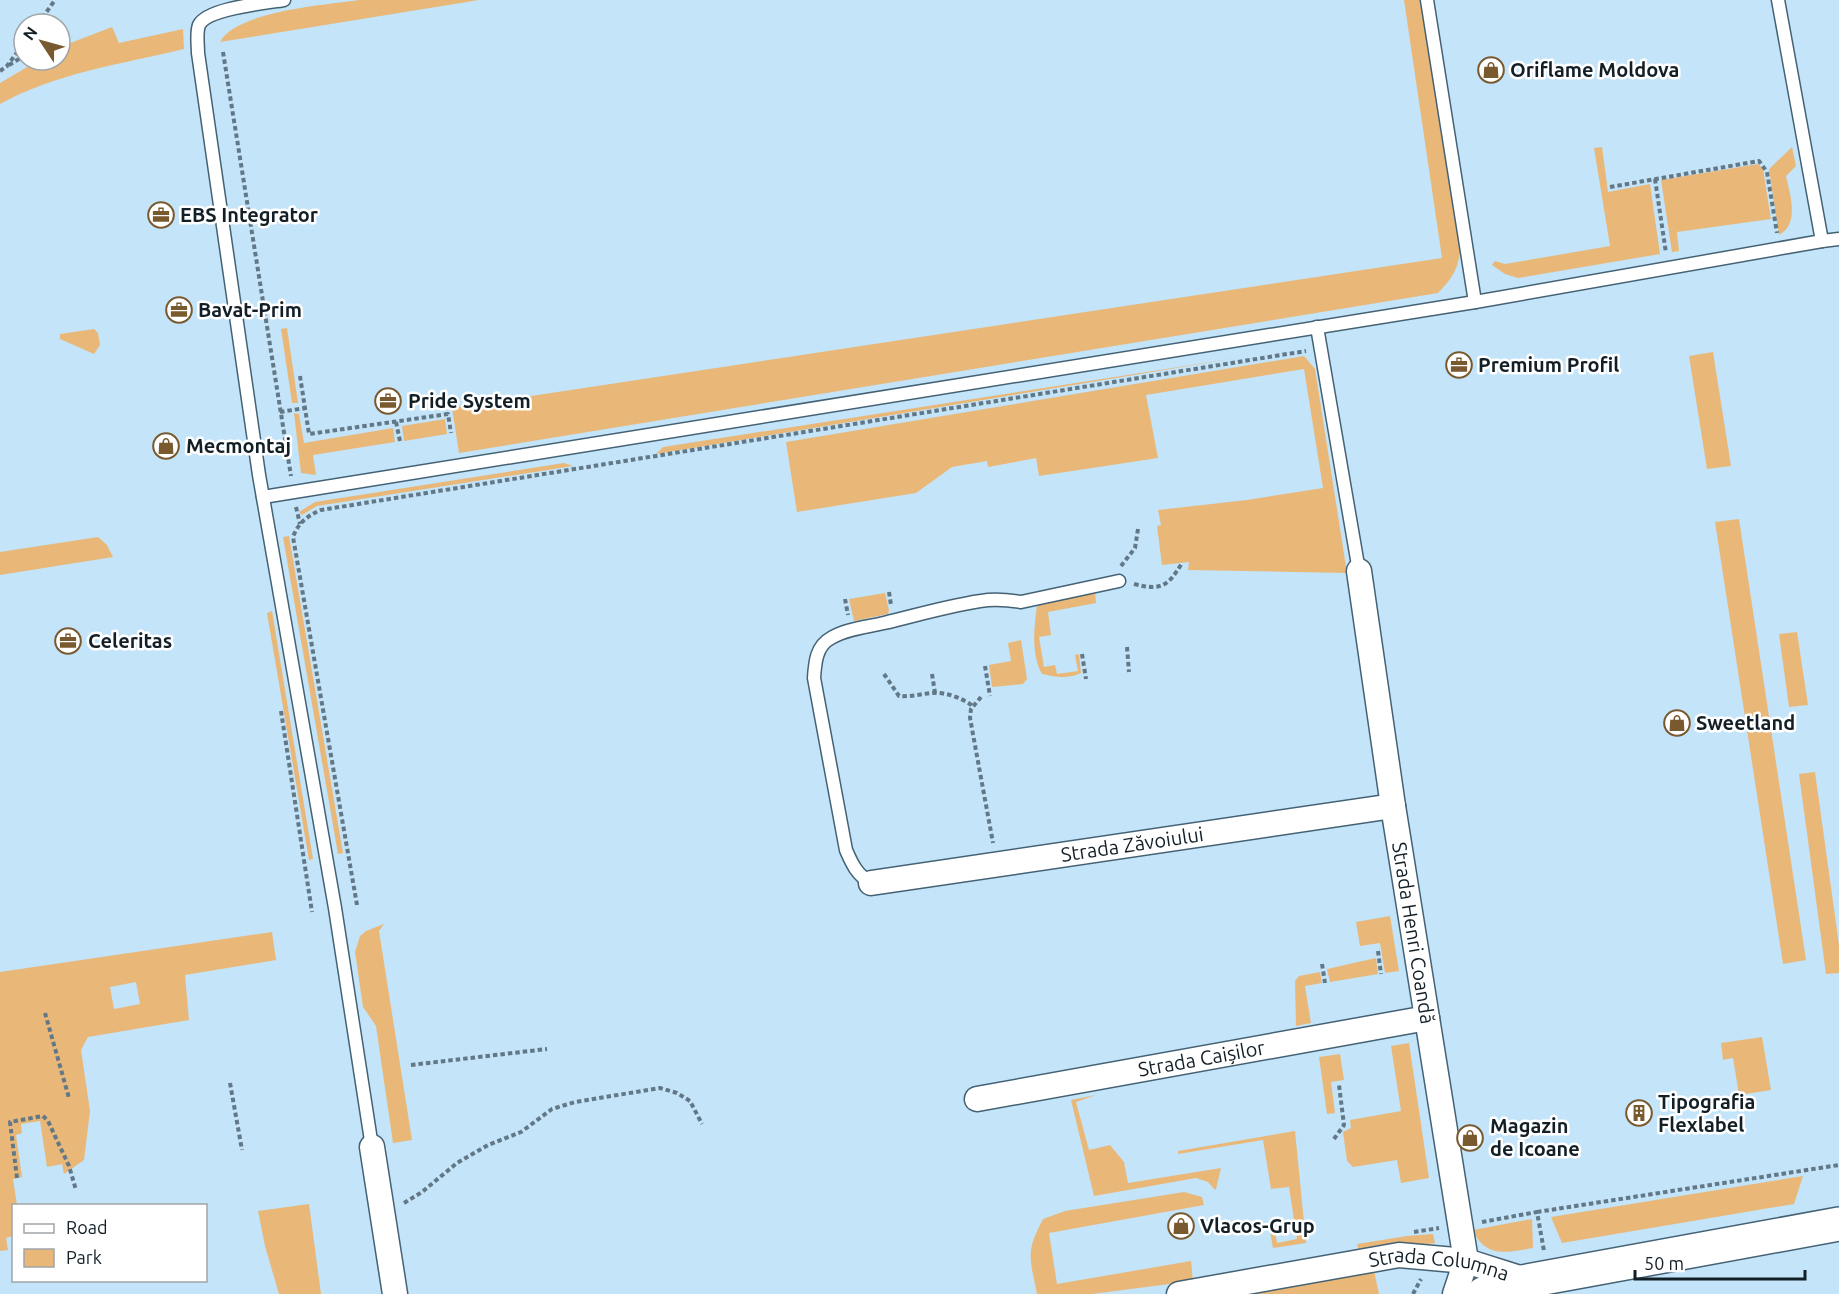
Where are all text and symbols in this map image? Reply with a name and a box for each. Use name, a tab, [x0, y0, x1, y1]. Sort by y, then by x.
north arrow	[12, 12, 72, 72]
text: N	[19, 23, 41, 43]
shop icon: Oriflame Moldova	[1476, 55, 1506, 85]
place label: Oriflame Moldova	[1510, 58, 1679, 81]
office icon: EBS Integrator	[146, 200, 176, 230]
place label: EBS Integrator	[180, 203, 319, 226]
office icon: Bavat-Prim	[164, 295, 194, 325]
place label: Bavat-Prim	[198, 298, 302, 321]
office icon: Premium Profil	[1444, 350, 1474, 380]
place label: Premium Profil	[1478, 353, 1619, 376]
office icon: Pride System	[373, 386, 403, 416]
place label: Pride System	[408, 389, 531, 412]
shop icon: Mecmontaj	[151, 431, 181, 461]
place label: Mecmontaj	[186, 434, 291, 457]
office icon: Celeritas	[53, 626, 83, 656]
place label: Celeritas	[88, 629, 172, 652]
shop icon: Sweetland	[1662, 708, 1692, 738]
place label: Sweetland	[1696, 711, 1795, 734]
street label: Strada Zăvoiului	[1059, 822, 1205, 866]
street label: Strada Henri Coandă	[1388, 840, 1440, 1025]
street label: Strada Caișilor	[1136, 1035, 1267, 1081]
place label: Tipografia Flexlabel	[1658, 1090, 1755, 1136]
building icon: Tipografia Flexlabel	[1624, 1098, 1654, 1128]
place label: Magazin de Icoane	[1490, 1114, 1580, 1160]
shop icon: Magazin de Icoane	[1455, 1123, 1485, 1153]
legend	[12, 1204, 207, 1282]
shop icon: Vlacos-Grup	[1166, 1211, 1196, 1241]
place label: Vlacos-Grup	[1200, 1214, 1315, 1237]
text: Road	[66, 1217, 108, 1237]
street label: Strada Columna	[1367, 1243, 1512, 1285]
scale bar	[1635, 1243, 1804, 1281]
text: Park	[66, 1247, 102, 1267]
text: 50 m	[1644, 1253, 1684, 1273]

